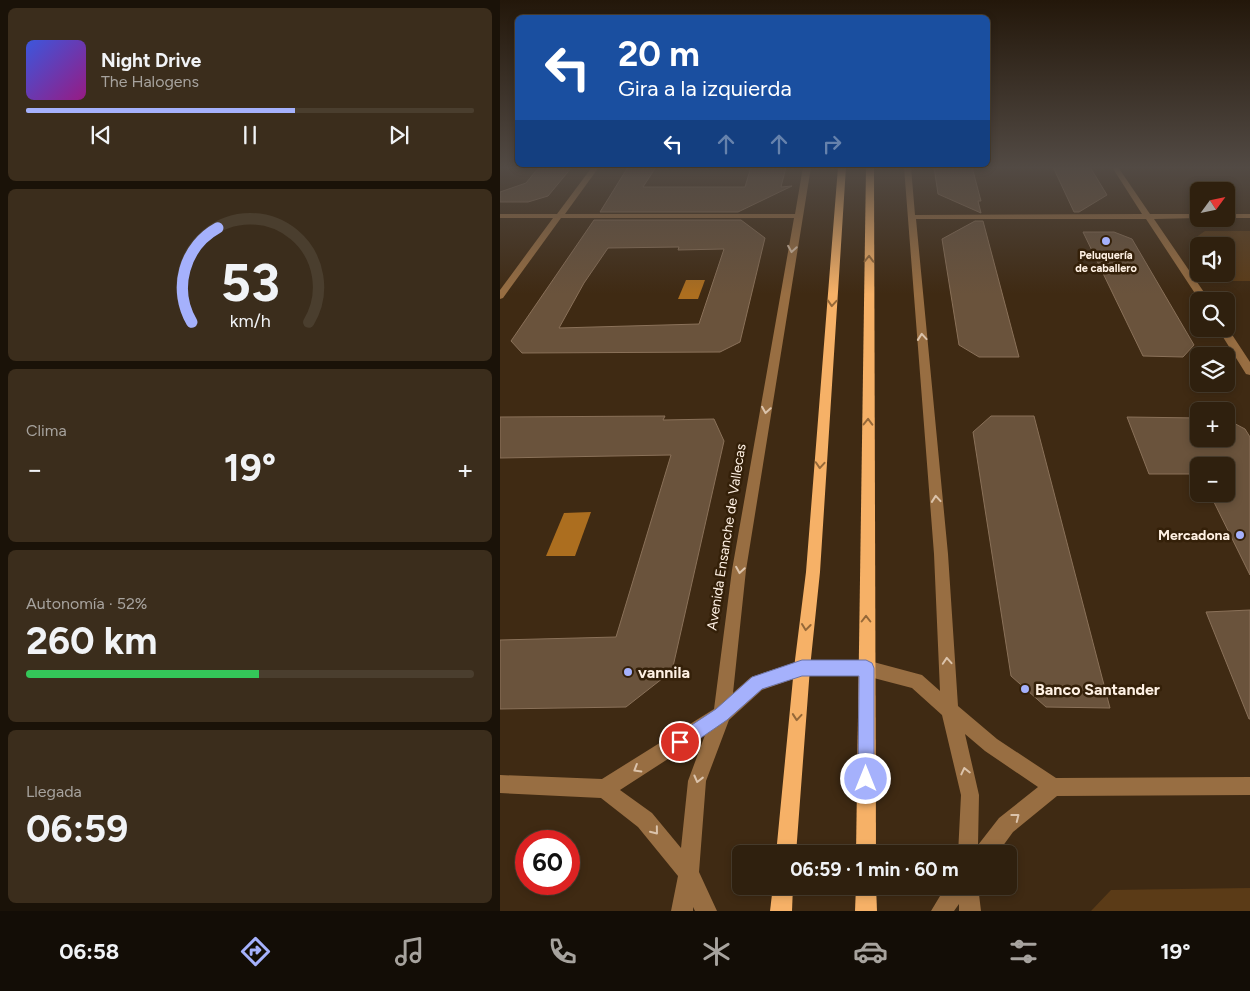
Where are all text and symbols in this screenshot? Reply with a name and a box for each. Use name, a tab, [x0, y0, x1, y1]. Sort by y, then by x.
text: 20 m	[618, 33, 700, 75]
icon: left	[535, 35, 600, 100]
text: Night Drive	[101, 49, 201, 72]
text: The Halogens	[101, 72, 199, 91]
text: Gira a la izquierda	[618, 75, 792, 102]
icon: previous	[87, 121, 115, 149]
icon: pause	[236, 121, 264, 149]
icon: next	[385, 121, 413, 149]
icon: left	[659, 130, 687, 158]
icon: ahead	[712, 130, 740, 158]
icon: ahead	[765, 130, 793, 158]
icon: right	[818, 130, 846, 158]
north arrow	[1190, 182, 1235, 228]
map controls	[1190, 182, 1235, 502]
marker: Peluquería de caballero	[1100, 235, 1112, 247]
button: sound	[1190, 237, 1235, 282]
one-way arrow	[788, 245, 798, 254]
place label: Peluquería de caballero	[1075, 249, 1137, 275]
text: 53	[220, 252, 280, 314]
one-way arrow	[864, 255, 874, 262]
button: search	[1190, 292, 1235, 337]
one-way arrow	[827, 299, 838, 307]
text: km/h	[230, 310, 270, 331]
one-way arrow	[917, 333, 928, 341]
button: layers	[1190, 347, 1235, 392]
button: +	[1190, 402, 1235, 447]
one-way arrow	[762, 405, 772, 414]
one-way arrow	[863, 417, 873, 425]
text: Clima	[26, 421, 67, 440]
street label: Avenida Ensanche de Vallecas	[703, 443, 750, 632]
text: 19°	[224, 445, 276, 491]
text: −	[26, 452, 43, 486]
text: +	[457, 452, 474, 486]
button: −	[1190, 457, 1235, 502]
one-way arrow	[815, 461, 826, 469]
one-way arrow	[931, 495, 942, 503]
place label: Mercadona	[1158, 527, 1230, 544]
marker: Mercadona	[1234, 529, 1246, 541]
one-way arrow	[735, 565, 745, 574]
text: Autonomía · 52%	[26, 594, 147, 613]
one-way arrow	[861, 615, 871, 622]
text: 260 km	[26, 618, 157, 664]
one-way arrow	[801, 623, 812, 631]
one-way arrow	[942, 657, 953, 665]
place label: vannila	[638, 663, 690, 682]
marker: vannila	[622, 666, 634, 678]
place label: Banco Santander	[1035, 680, 1160, 699]
marker: Banco Santander	[1019, 683, 1031, 695]
one-way arrow	[792, 713, 803, 721]
pin	[659, 721, 701, 763]
icon: arrive	[666, 728, 694, 756]
position arrow	[839, 752, 891, 804]
one-way arrow	[633, 763, 642, 773]
one-way arrow	[960, 766, 970, 775]
one-way arrow	[694, 775, 704, 783]
text: Llegada	[26, 782, 82, 801]
text: 06:59	[26, 806, 128, 852]
one-way arrow	[1010, 815, 1019, 823]
one-way arrow	[649, 826, 658, 835]
speed limit sign: 60	[515, 830, 580, 895]
text: 06:59 · 1 min · 60 m	[790, 858, 959, 881]
icon: directions	[238, 934, 273, 969]
icon: music	[392, 934, 427, 969]
icon: phone	[545, 934, 580, 969]
icon: climate	[699, 934, 734, 969]
icon: car	[853, 934, 888, 969]
icon: filters	[1006, 934, 1041, 969]
text: 06:58	[59, 938, 119, 965]
text: 19°	[1160, 938, 1191, 965]

